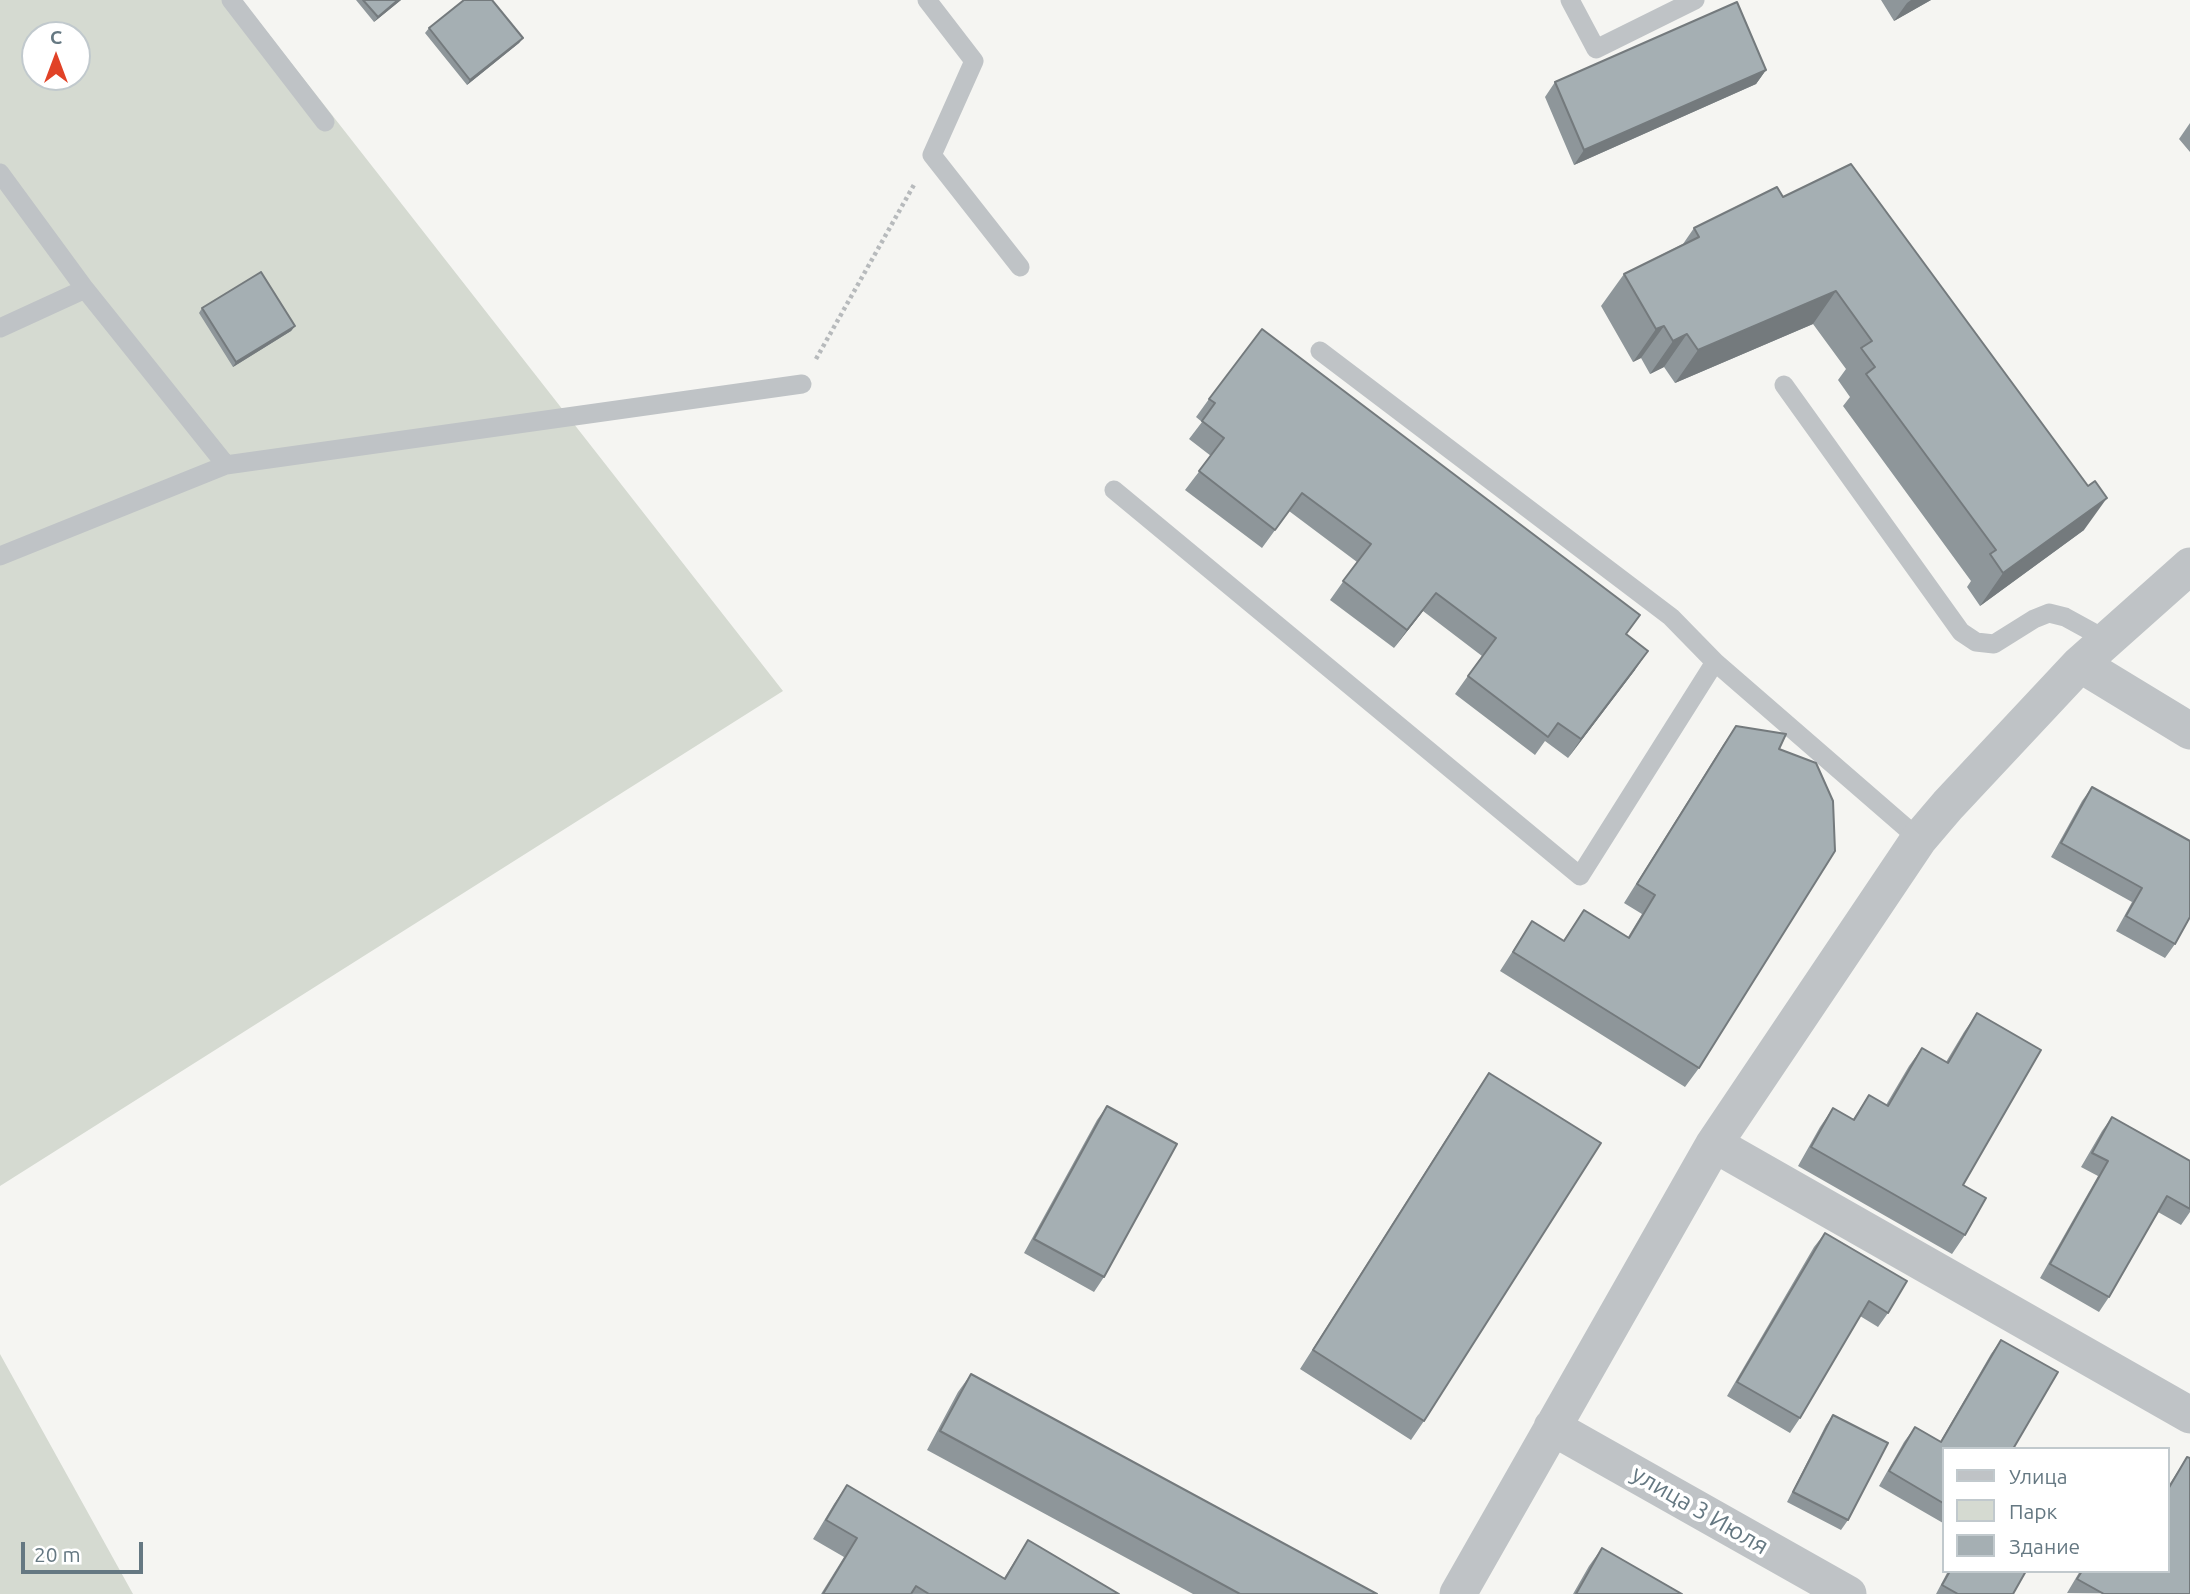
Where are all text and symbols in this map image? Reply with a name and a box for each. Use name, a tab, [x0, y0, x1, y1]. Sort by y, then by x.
north arrow	[21, 21, 91, 91]
text: С	[50, 26, 62, 48]
legend	[1941, 1447, 2169, 1573]
street label: улица 3 Июля	[1626, 1459, 1774, 1561]
text: Улица	[2009, 1464, 2067, 1488]
text: Парк	[2009, 1499, 2057, 1523]
scale bar	[24, 1528, 147, 1572]
text: Здание	[2009, 1534, 2080, 1558]
text: 20 m	[34, 1542, 81, 1566]

